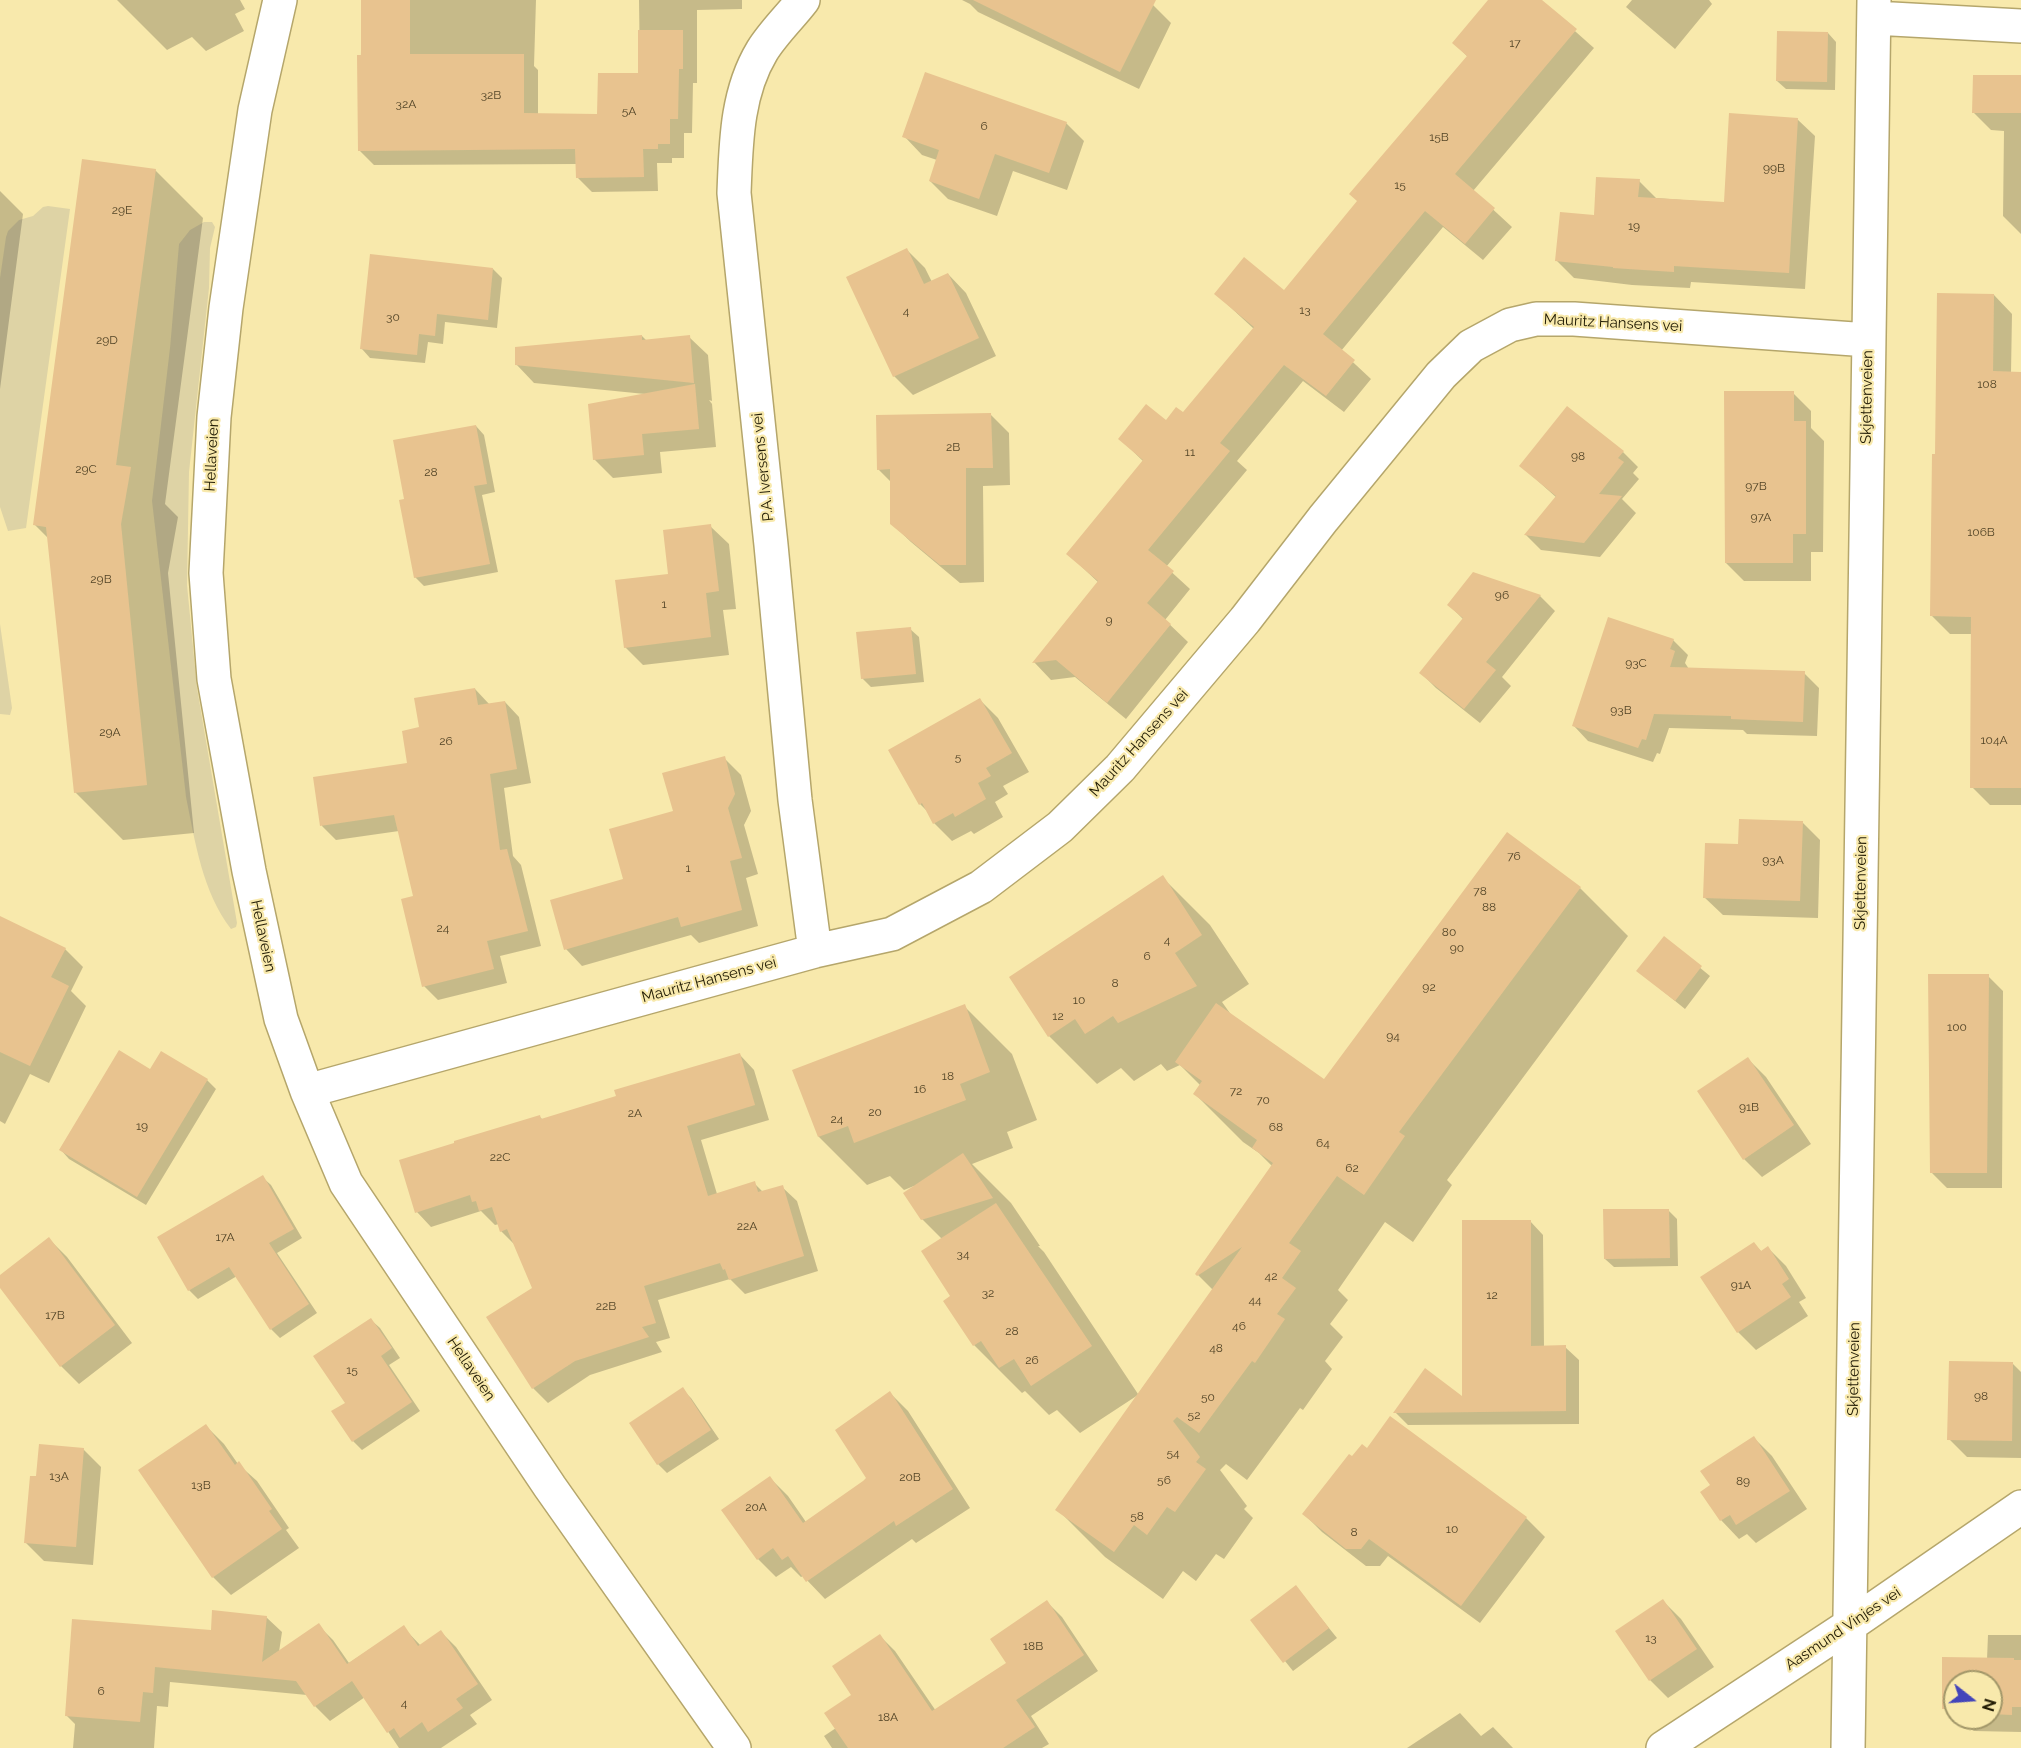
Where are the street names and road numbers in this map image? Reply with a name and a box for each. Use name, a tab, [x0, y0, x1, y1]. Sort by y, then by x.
street label: Mauritz Hansens vei	[1543, 310, 1683, 336]
street label: Skjettenveien	[1857, 350, 1877, 444]
street label: P.A. Iversens vei	[748, 412, 778, 522]
street label: Hellaveien	[201, 418, 223, 492]
street label: Mauritz Hansens vei	[1086, 686, 1192, 800]
street label: Skjettenveien	[1851, 836, 1871, 930]
street label: Hellaveien	[247, 898, 279, 974]
street label: Mauritz Hansens vei	[640, 953, 778, 1007]
street label: Skjettenveien	[1844, 1322, 1864, 1416]
street label: Hellaveien	[443, 1334, 499, 1404]
street label: Aasmund Vinjes vei	[1782, 1584, 1904, 1674]

